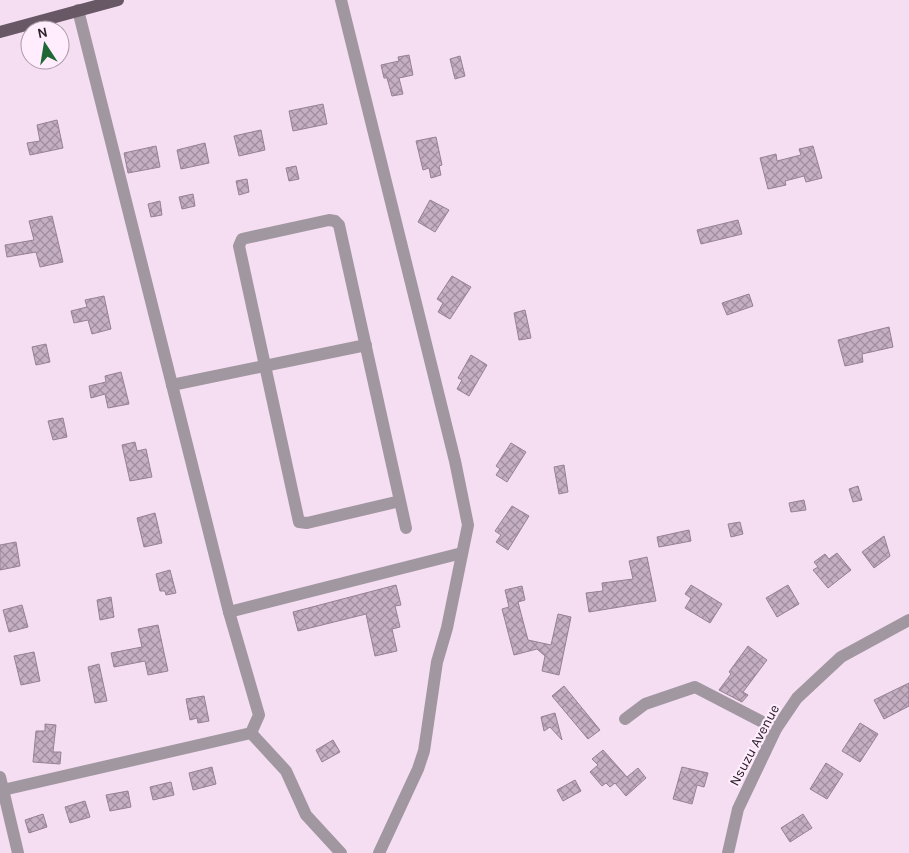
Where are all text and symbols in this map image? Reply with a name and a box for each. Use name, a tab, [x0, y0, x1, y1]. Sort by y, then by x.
north arrow	[20, 20, 70, 70]
text: N	[36, 23, 49, 42]
street label: Nsuzu Avenue	[726, 702, 783, 789]

